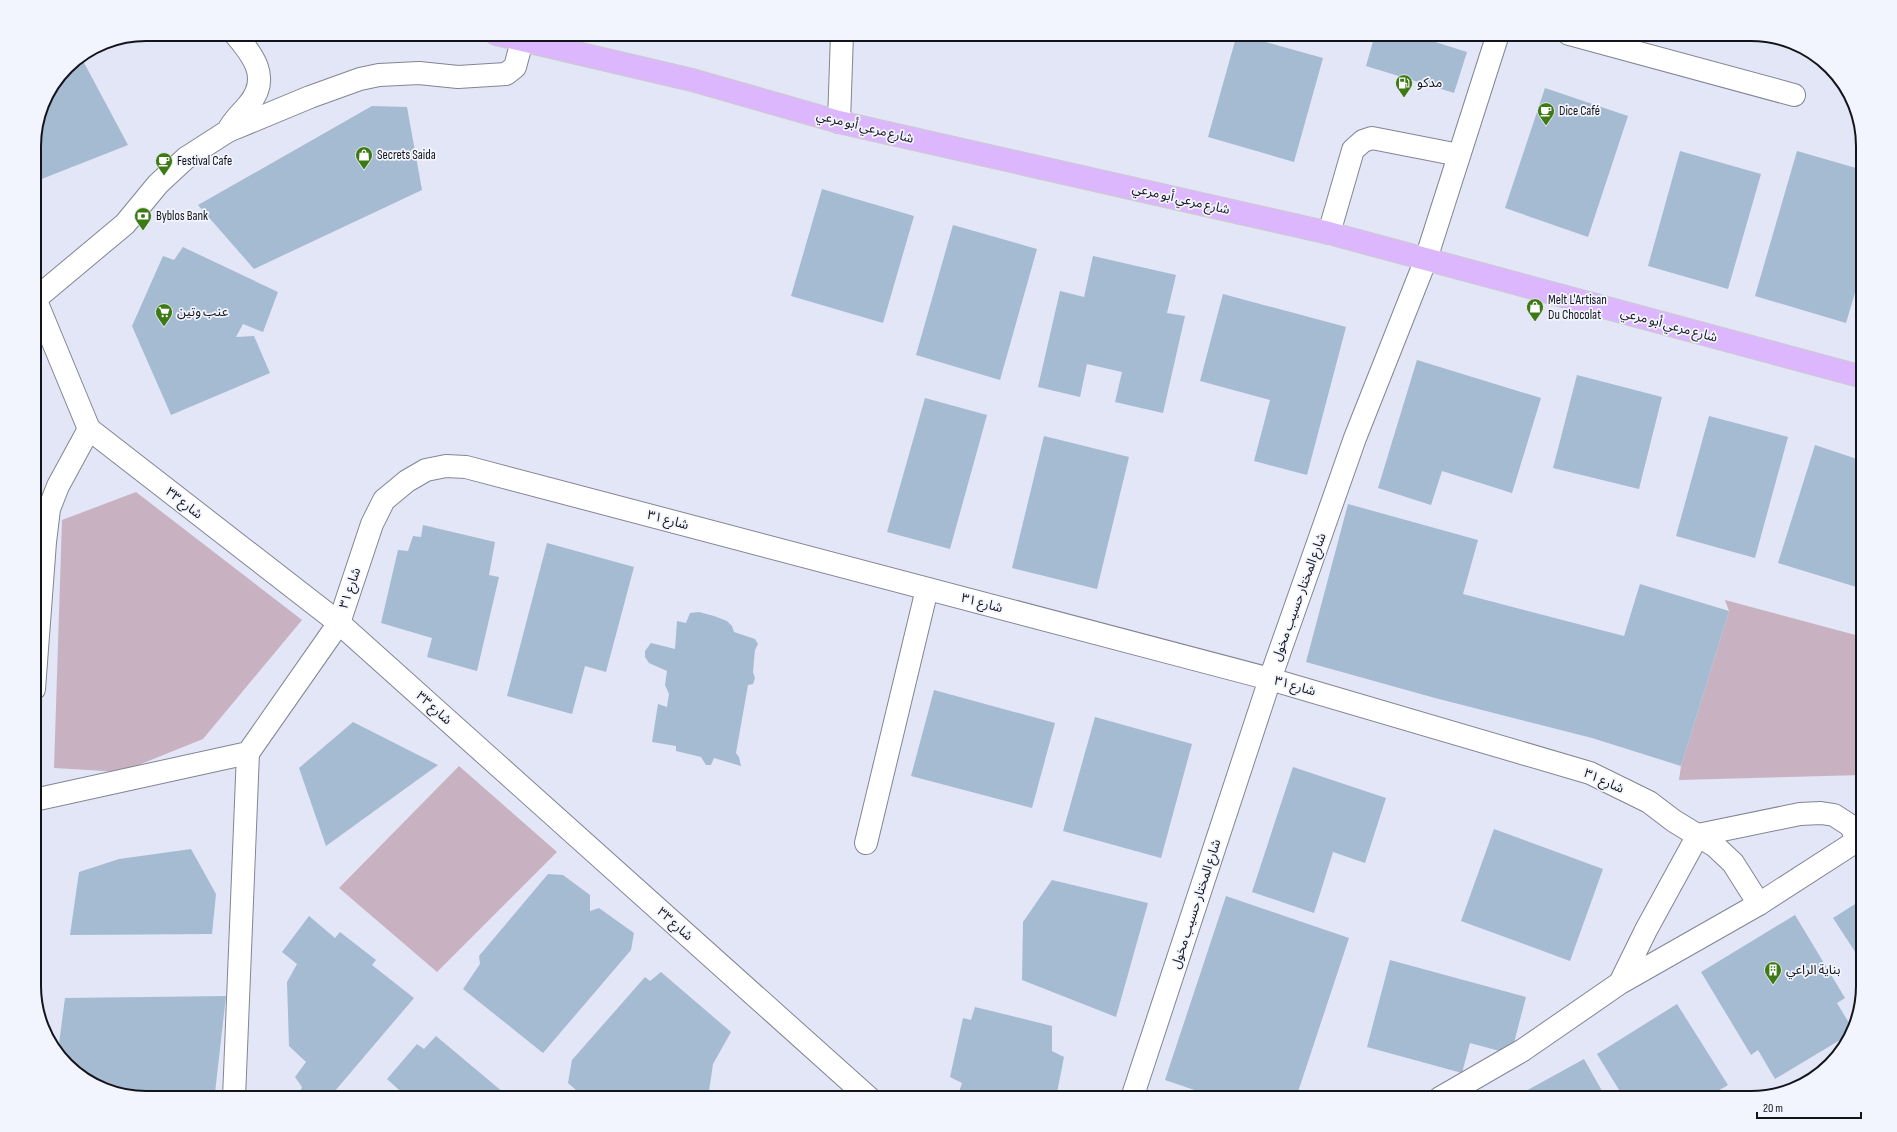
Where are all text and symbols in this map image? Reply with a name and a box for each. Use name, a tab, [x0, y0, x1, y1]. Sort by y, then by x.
fuel station icon: مدكو	[1394, 73, 1414, 98]
place label: مدكو	[1417, 75, 1442, 91]
cafe icon: Dice Café	[1536, 101, 1556, 126]
place label: Dice Café	[1559, 103, 1600, 119]
street label: شارع مرعي أبو مرعي	[814, 107, 915, 149]
shop icon: Secrets Saida	[354, 145, 374, 170]
place label: Secrets Saida	[377, 147, 436, 163]
cafe icon: Festival Cafe	[154, 151, 174, 176]
place label: Festival Cafe	[177, 153, 232, 169]
street label: شارع مرعي أبو مرعي	[1130, 179, 1232, 220]
bank icon: Byblos Bank	[133, 206, 153, 231]
place label: Byblos Bank	[156, 208, 208, 224]
place label: Melt L'Artisan Du Chocolat	[1548, 292, 1607, 323]
shop icon: Melt L'Artisan Du Chocolat	[1525, 297, 1545, 322]
supermarket icon: عنب وتين	[154, 302, 174, 327]
place label: عنب وتين	[177, 304, 229, 320]
street label: شارع مرعي أبو مرعي	[1618, 304, 1719, 348]
street label: شارع ٣٣	[161, 484, 206, 524]
street label: شارع ٣١	[645, 507, 690, 535]
street label: شارع المختار حسيب مخول	[1268, 531, 1332, 664]
street label: شارع ٣١	[336, 565, 366, 611]
street label: شارع ٣١	[959, 590, 1004, 618]
street label: شارع ٣١	[1272, 672, 1318, 701]
street label: شارع ٣٣	[412, 688, 455, 730]
street label: شارع ٣١	[1581, 765, 1627, 799]
street label: شارع المختار حسيب مخول	[1167, 837, 1226, 971]
street label: شارع ٣٣	[653, 904, 696, 946]
building icon: بناية الراعي	[1763, 960, 1783, 985]
place label: بناية الراعي	[1786, 962, 1841, 980]
scale bar	[1757, 1094, 1861, 1120]
text: 20 m	[1763, 1101, 1783, 1116]

